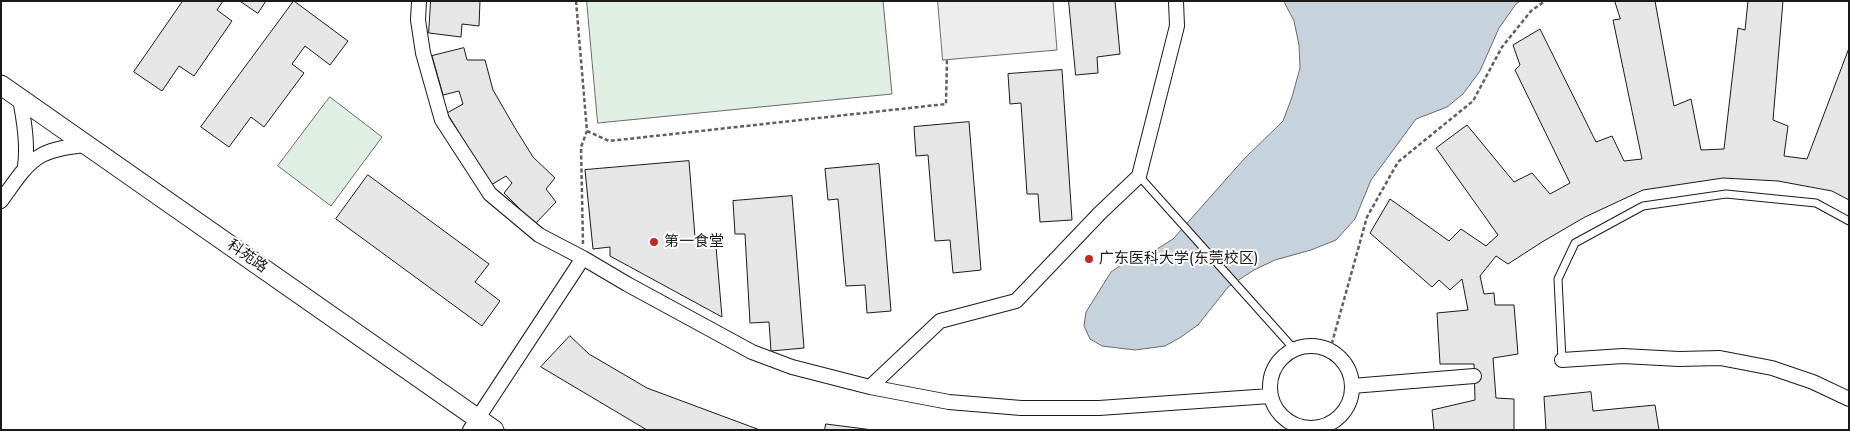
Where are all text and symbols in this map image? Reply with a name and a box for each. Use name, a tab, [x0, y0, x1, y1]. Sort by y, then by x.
place label: 第一食堂	[664, 233, 724, 251]
marker: 第一食堂	[648, 236, 660, 248]
street label: 科苑路	[223, 237, 271, 277]
place label: 广东医科大学(东莞校区)	[1099, 250, 1258, 268]
marker: 广东医科大学(东莞校区)	[1083, 253, 1095, 265]

